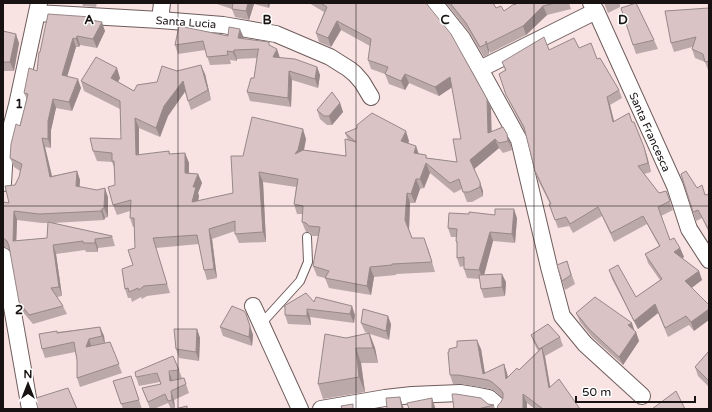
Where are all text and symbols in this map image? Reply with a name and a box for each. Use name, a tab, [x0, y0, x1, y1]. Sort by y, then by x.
text: A	[84, 12, 94, 28]
text: B	[262, 12, 272, 28]
text: C	[440, 12, 450, 28]
text: D	[618, 12, 628, 28]
street label: Santa Lucia	[155, 14, 217, 31]
street label: Santa Francesca	[626, 90, 673, 174]
text: 1	[15, 96, 23, 112]
text: 2	[15, 302, 23, 318]
north arrow	[8, 364, 48, 404]
text: N	[24, 368, 32, 381]
scale bar	[576, 378, 695, 404]
text: 50 m	[582, 385, 611, 399]

